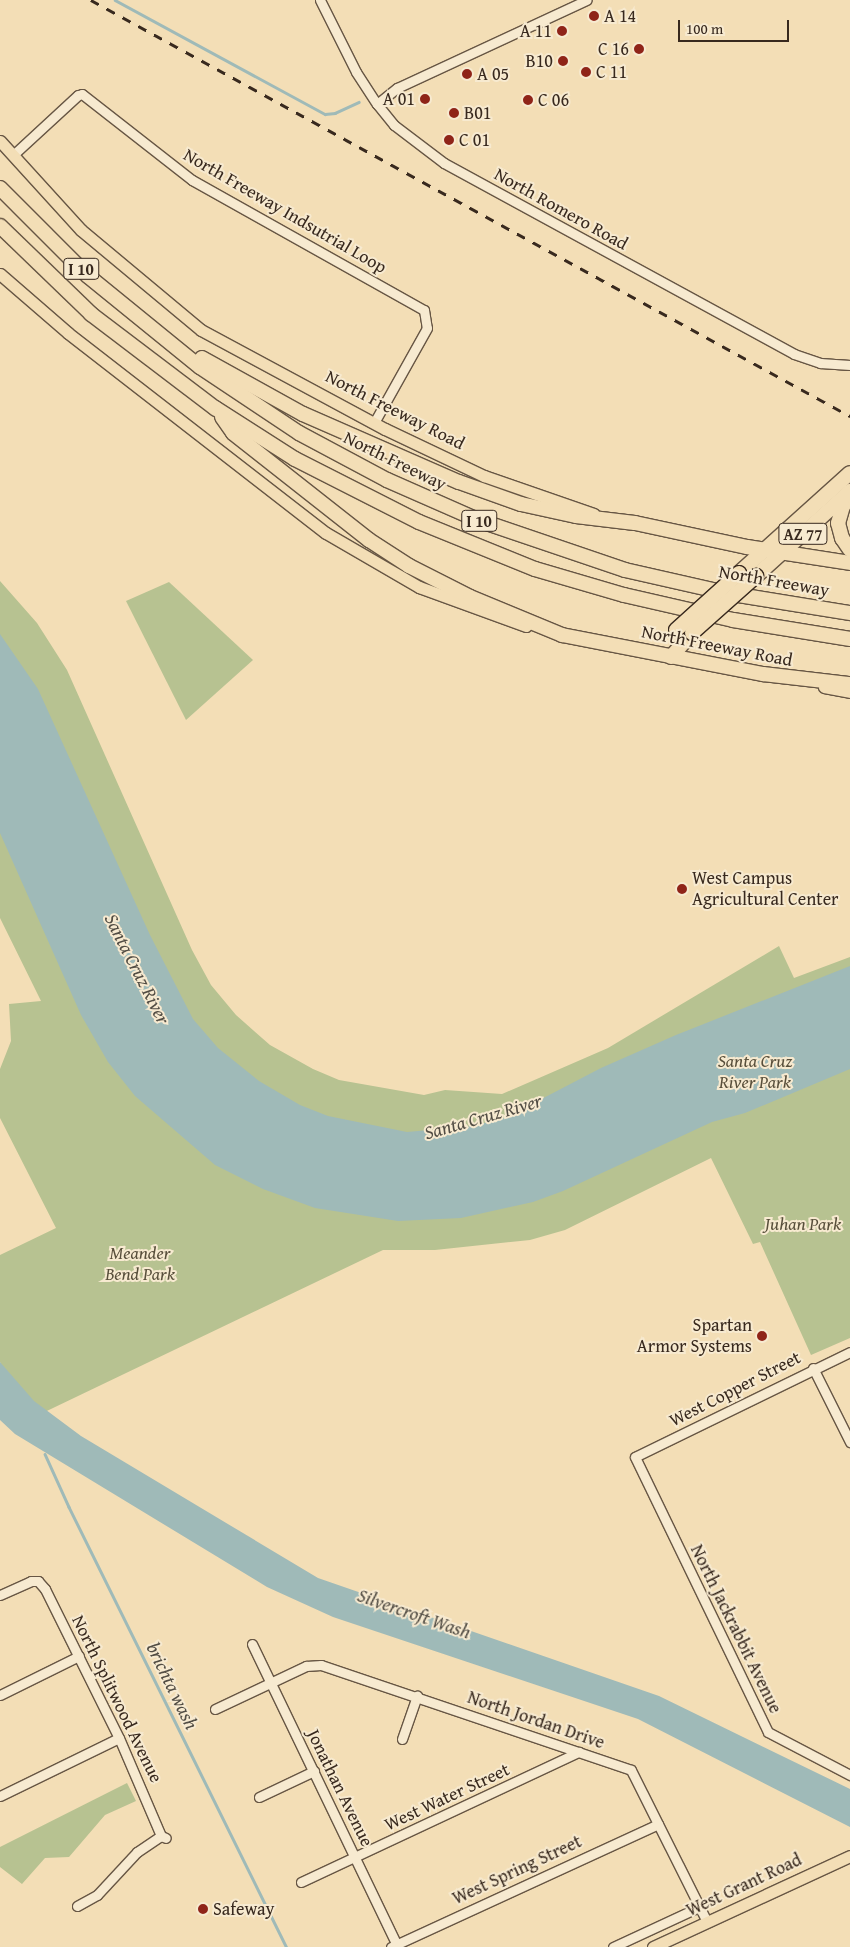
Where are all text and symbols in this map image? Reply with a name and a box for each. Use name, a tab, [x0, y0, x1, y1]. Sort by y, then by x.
place label: A 14	[604, 5, 636, 27]
marker: A 14	[588, 10, 600, 22]
scale bar	[680, 10, 791, 42]
text: 100 m	[686, 18, 723, 39]
place label: A 11	[520, 20, 552, 42]
marker: A 11	[556, 25, 568, 37]
place label: C 16	[598, 38, 629, 60]
marker: C 16	[633, 43, 645, 55]
place label: B10	[525, 50, 553, 72]
marker: B10	[557, 55, 569, 67]
place label: C 11	[596, 61, 627, 83]
place label: A 05	[477, 63, 509, 85]
marker: C 11	[580, 66, 592, 78]
marker: A 05	[461, 68, 473, 80]
place label: A 01	[383, 88, 415, 110]
place label: C 06	[538, 89, 569, 111]
marker: A 01	[419, 93, 431, 105]
marker: C 06	[522, 94, 534, 106]
place label: B01	[464, 102, 492, 124]
marker: B01	[448, 107, 460, 119]
place label: C 01	[459, 129, 490, 151]
marker: C 01	[443, 134, 455, 146]
street label: North Freeway Indsutrial Loop	[180, 144, 390, 278]
street label: North Romero Road	[490, 163, 632, 255]
road number: I 10	[62, 255, 100, 282]
street label: North Freeway Road	[322, 366, 468, 454]
street label: North Freeway	[340, 427, 450, 495]
road number: I 10	[460, 508, 498, 534]
road number: AZ 77	[778, 520, 828, 548]
street label: North Freeway	[717, 561, 831, 601]
street label: North Freeway Road	[640, 621, 794, 671]
place label: West Campus Agricultural Center	[692, 868, 839, 911]
marker: West Campus Agricultural Center	[676, 883, 688, 895]
water label: Santa Cruz River	[99, 910, 175, 1028]
park label: Santa Cruz River Park	[718, 1051, 792, 1094]
water label: Santa Cruz River	[422, 1089, 544, 1145]
park label: Juhan Park	[765, 1213, 841, 1235]
park label: Meander Bend Park	[105, 1243, 175, 1286]
place label: Spartan Armor Systems	[637, 1315, 752, 1358]
marker: Spartan Armor Systems	[756, 1330, 768, 1342]
street label: West Copper Street	[666, 1347, 804, 1431]
street label: North Jackrabbit Avenue	[686, 1541, 786, 1717]
water label: Silvercroft Wash	[354, 1584, 474, 1644]
street label: North Splitwood Avenue	[67, 1612, 167, 1786]
water label: brichta wash	[141, 1639, 203, 1733]
street label: North Jordan Drive	[465, 1686, 607, 1754]
street label: Jonathan Avenue	[302, 1726, 378, 1850]
street label: West Water Street	[381, 1759, 513, 1835]
street label: West Spring Street	[449, 1831, 585, 1909]
street label: West Grant Road	[683, 1849, 805, 1921]
place label: Safeway	[213, 1898, 274, 1920]
marker: Safeway	[197, 1903, 209, 1915]

